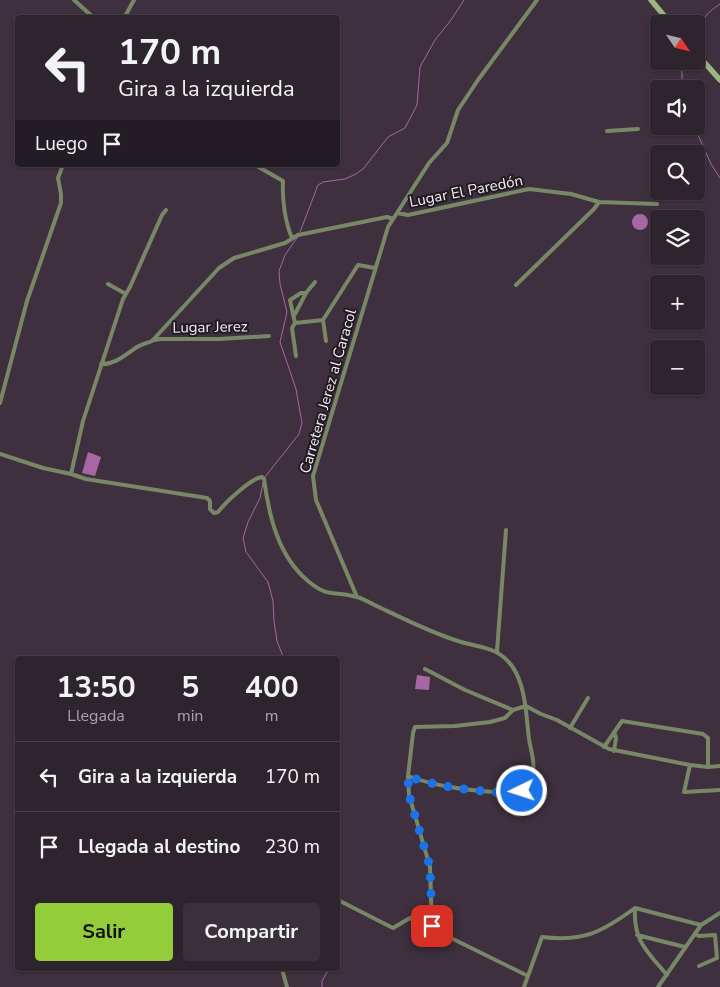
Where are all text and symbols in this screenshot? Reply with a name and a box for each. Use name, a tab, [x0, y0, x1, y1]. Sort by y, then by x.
north arrow	[650, 15, 705, 70]
map controls	[650, 15, 705, 395]
text: 170 m	[118, 29, 221, 76]
icon: left	[35, 35, 100, 100]
text: Gira a la izquierda	[118, 74, 295, 104]
button: sound	[650, 80, 705, 135]
icon: arrive	[98, 130, 126, 158]
text: Luego	[35, 131, 88, 157]
button: search	[650, 145, 705, 200]
street label: Lugar El Paredón	[407, 170, 525, 212]
button: layers	[650, 210, 705, 265]
button: +	[650, 275, 705, 330]
street label: Carretera Jerez al Caracol	[295, 306, 361, 476]
street label: Lugar Jerez	[172, 316, 248, 338]
button: −	[650, 340, 705, 395]
text: 13:50	[56, 667, 136, 708]
text: 5	[181, 667, 199, 708]
text: 400	[245, 667, 299, 708]
text: Llegada	[67, 705, 125, 727]
text: min	[177, 705, 203, 727]
text: m	[265, 705, 279, 727]
icon: left	[35, 763, 63, 791]
text: Gira a la izquierda	[78, 764, 237, 790]
text: 170 m	[265, 764, 320, 790]
position arrow	[495, 764, 547, 816]
icon: arrive	[35, 833, 63, 861]
text: Llegada al destino	[78, 834, 240, 860]
text: 230 m	[265, 834, 320, 860]
button: Salir	[35, 903, 173, 961]
button: Compartir	[183, 903, 320, 961]
pin	[411, 905, 453, 947]
icon: arrive	[418, 912, 446, 940]

